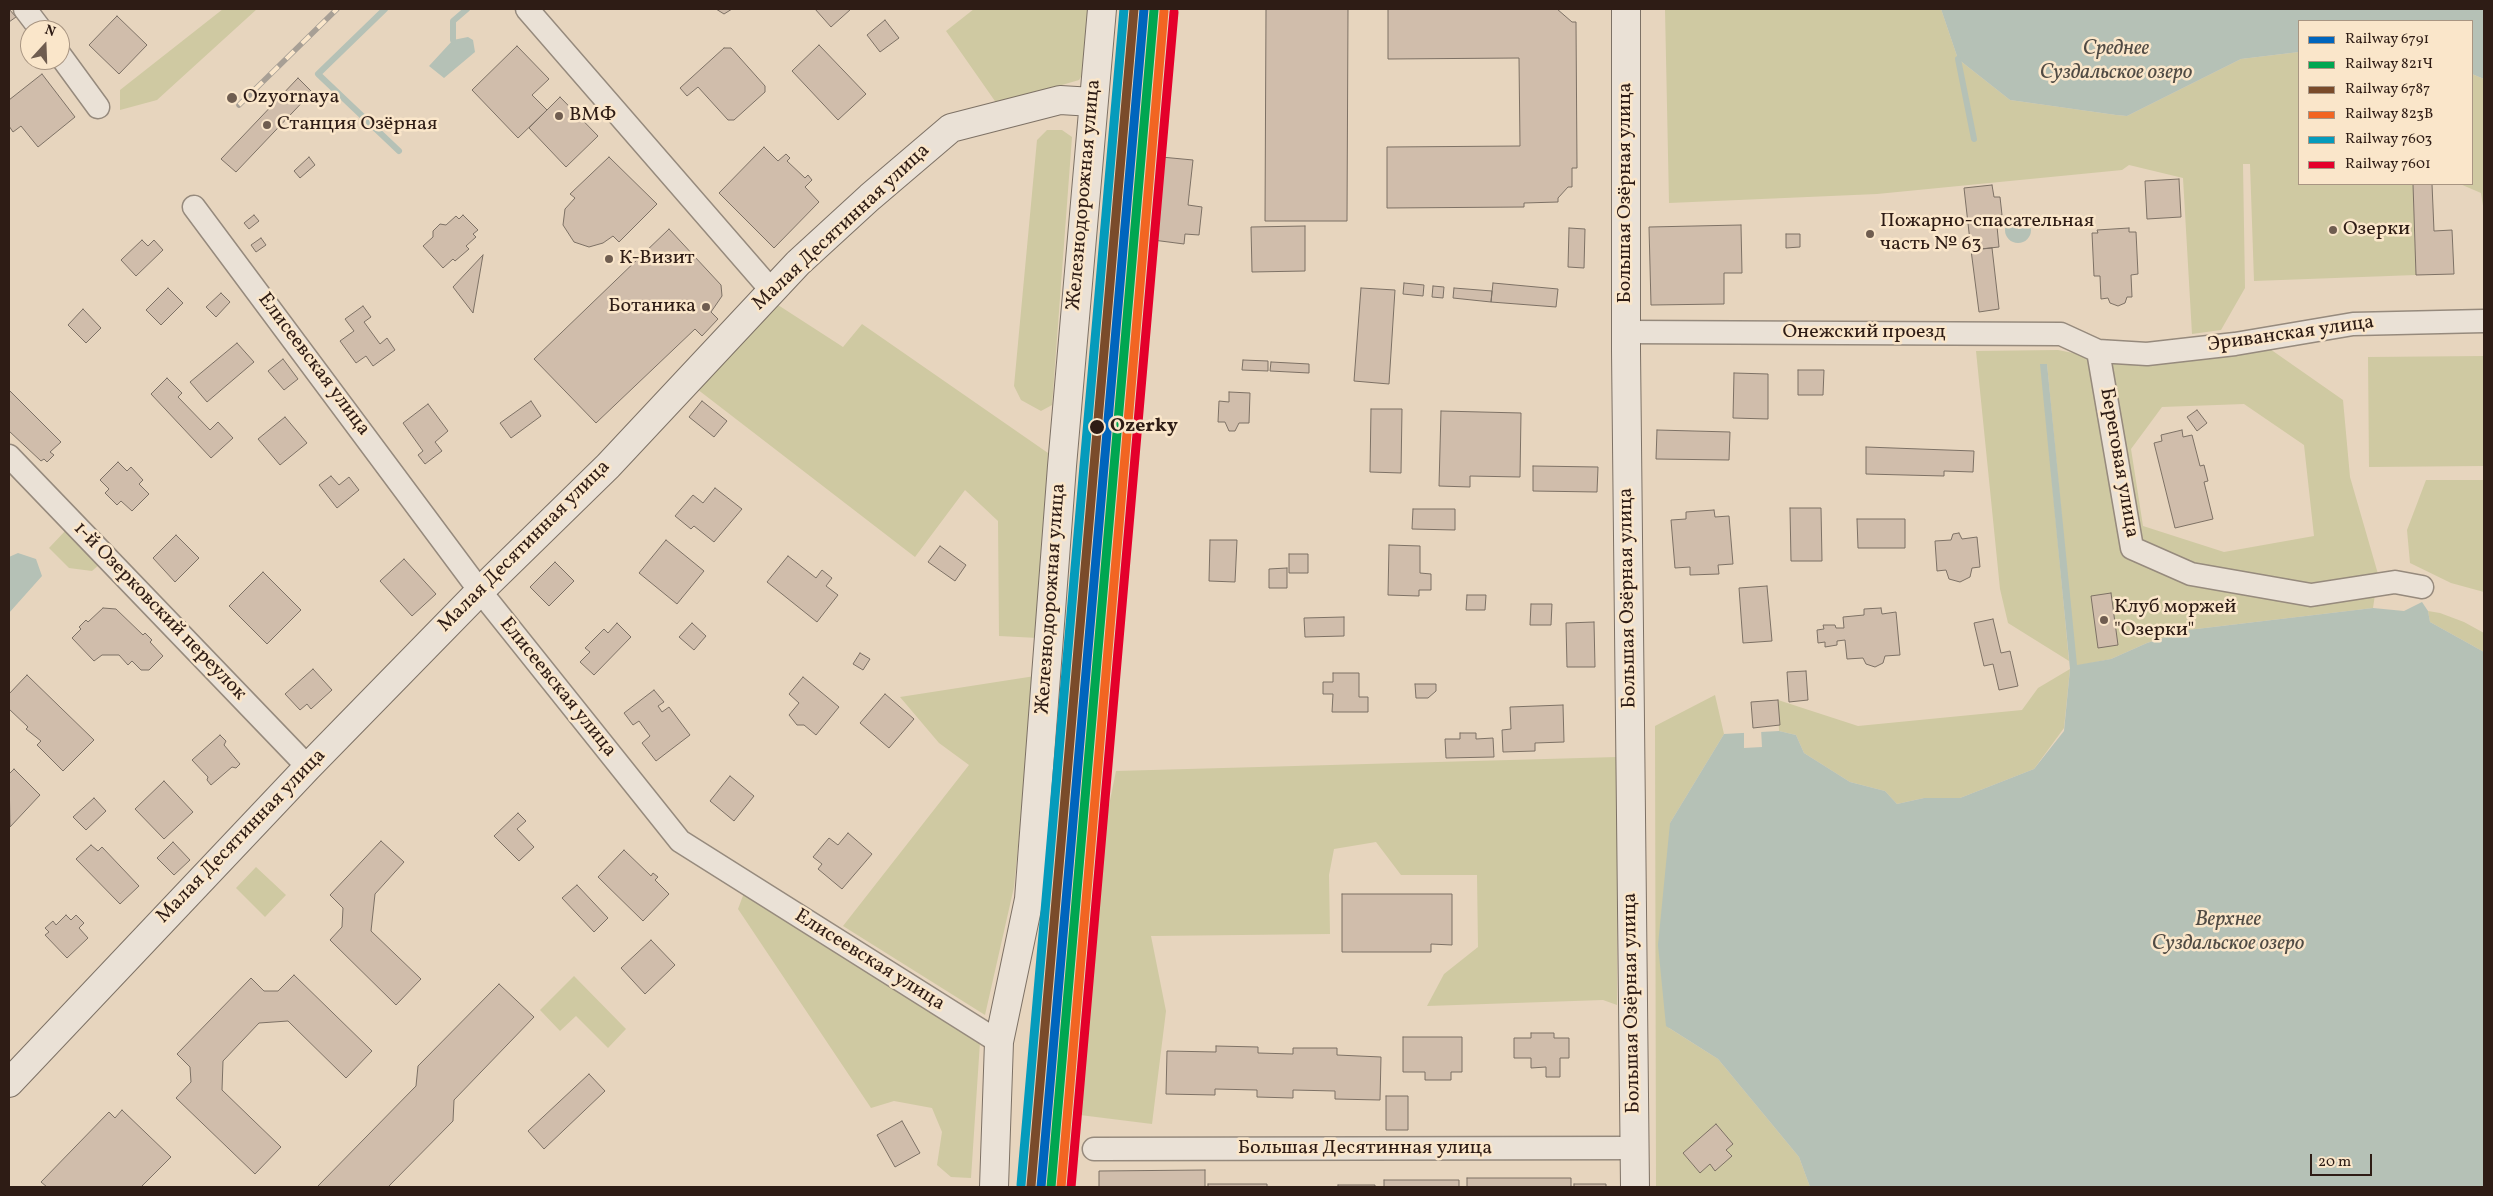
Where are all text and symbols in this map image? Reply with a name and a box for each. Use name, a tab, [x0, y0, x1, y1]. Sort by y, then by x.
north arrow	[20, 20, 70, 70]
legend	[2298, 20, 2473, 185]
text: N	[42, 21, 58, 42]
text: Railway 6791	[2345, 29, 2429, 50]
water label: Среднее Суздальское озеро	[2040, 37, 2192, 87]
text: Railway 821Ч	[2345, 54, 2433, 75]
street label: Железнодорожная улица	[1063, 78, 1107, 312]
text: Railway 6787	[2345, 79, 2430, 100]
street label: Большая Озёрная улица	[1614, 82, 1638, 304]
place label: Ozyornaya	[243, 86, 339, 110]
marker: Ozyornaya	[225, 91, 239, 105]
place label: ВМФ	[569, 104, 616, 128]
text: Railway 823В	[2345, 104, 2433, 125]
marker: ВМФ	[553, 110, 565, 122]
place label: Станция Озёрная	[277, 113, 437, 137]
marker: Станция Озёрная	[261, 119, 273, 131]
text: Railway 7603	[2345, 129, 2432, 150]
street label: Малая Десятинная улица	[748, 140, 936, 316]
text: Railway 7601	[2345, 154, 2431, 175]
place label: Пожарно-спасательная часть № 63	[1880, 210, 2094, 257]
place label: Озерки	[2343, 218, 2410, 242]
marker: Озерки	[2327, 224, 2339, 236]
marker: Пожарно-спасательная часть № 63	[1864, 228, 1876, 240]
place label: К-Визит	[619, 247, 695, 271]
marker: К-Визит	[603, 253, 615, 265]
street label: Елисеевская улица	[251, 289, 375, 441]
place label: Ботаника	[608, 295, 696, 319]
marker: Ботаника	[700, 301, 712, 313]
street label: Эриванская улица	[2206, 311, 2376, 359]
street label: Онежский проезд	[1782, 321, 1946, 345]
street label: Береговая улица	[2093, 386, 2143, 540]
place label: Ozerky	[1110, 415, 1178, 439]
marker: Ozerky	[1088, 418, 1106, 436]
street label: Малая Десятинная улица	[434, 456, 616, 638]
street label: Железнодорожная улица	[1032, 483, 1072, 715]
street label: Большая Озёрная улица	[1615, 487, 1643, 709]
street label: 1-й Озерковский переулок	[67, 518, 251, 706]
place label: Клуб моржей "Озерки"	[2114, 596, 2236, 643]
street label: Елисеевская улица	[493, 613, 621, 763]
marker: Клуб моржей "Озерки"	[2098, 614, 2110, 626]
street label: Малая Десятинная улица	[152, 745, 332, 929]
street label: Большая Озёрная улица	[1619, 892, 1647, 1114]
street label: Елисеевская улица	[789, 905, 949, 1017]
water label: Верхнее Суздальское озеро	[2152, 908, 2304, 958]
street label: Большая Десятинная улица	[1238, 1137, 1492, 1161]
scale bar	[2313, 1144, 2376, 1176]
text: 20 m	[2318, 1152, 2351, 1173]

